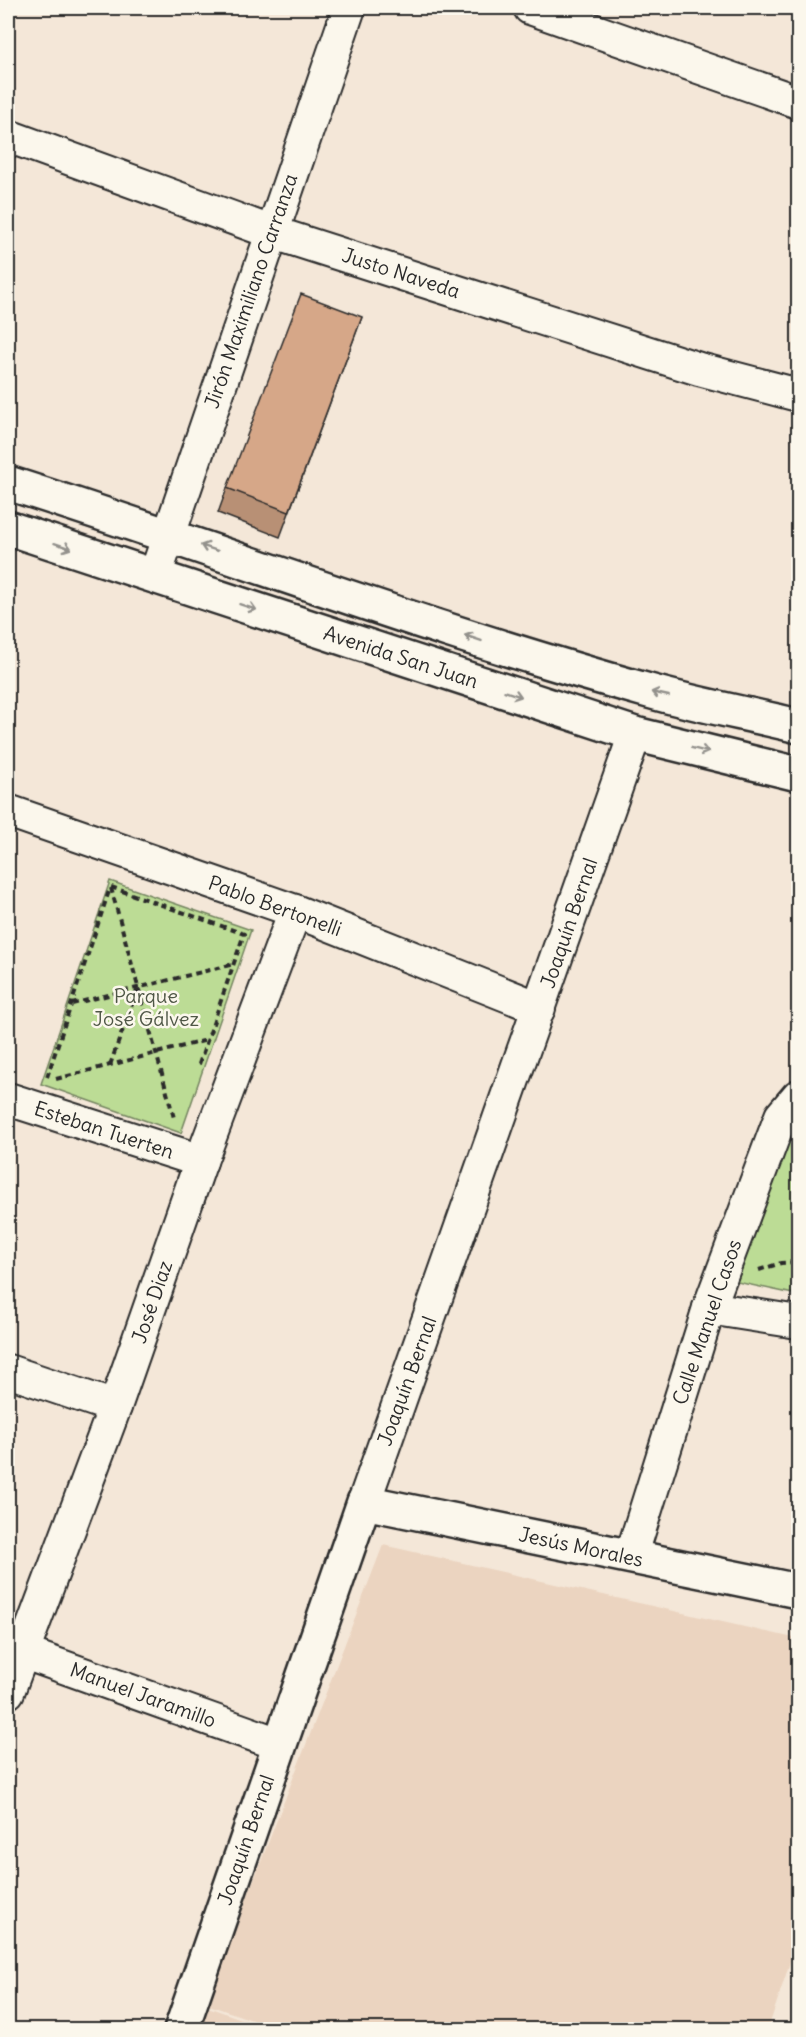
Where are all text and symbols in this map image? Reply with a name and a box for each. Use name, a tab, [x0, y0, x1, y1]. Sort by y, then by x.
street label: Jirón Maximiliano Carranza	[199, 170, 302, 411]
street label: Justo Naveda	[339, 242, 463, 303]
one-way arrow	[53, 541, 72, 552]
one-way arrow	[200, 541, 219, 552]
one-way arrow	[238, 602, 257, 613]
street label: Avenida San Juan	[321, 620, 481, 693]
one-way arrow	[464, 631, 483, 642]
one-way arrow	[651, 687, 670, 699]
one-way arrow	[503, 689, 522, 700]
one-way arrow	[690, 744, 709, 756]
street label: Joaquín Bernal	[535, 855, 602, 991]
street label: Pablo Bertonelli	[205, 870, 345, 941]
park label: Parque José Gálvez	[93, 983, 199, 1031]
street label: Esteban Tuerten	[31, 1095, 177, 1164]
street label: Calle Manuel Casos	[666, 1236, 747, 1408]
street label: José Diaz	[126, 1257, 177, 1346]
street label: Joaquín Bernal	[372, 1313, 441, 1449]
street label: Jesús Morales	[517, 1521, 646, 1572]
street label: Manuel Jaramillo	[67, 1656, 220, 1733]
street label: Joaquín Bernal	[212, 1772, 279, 1908]

